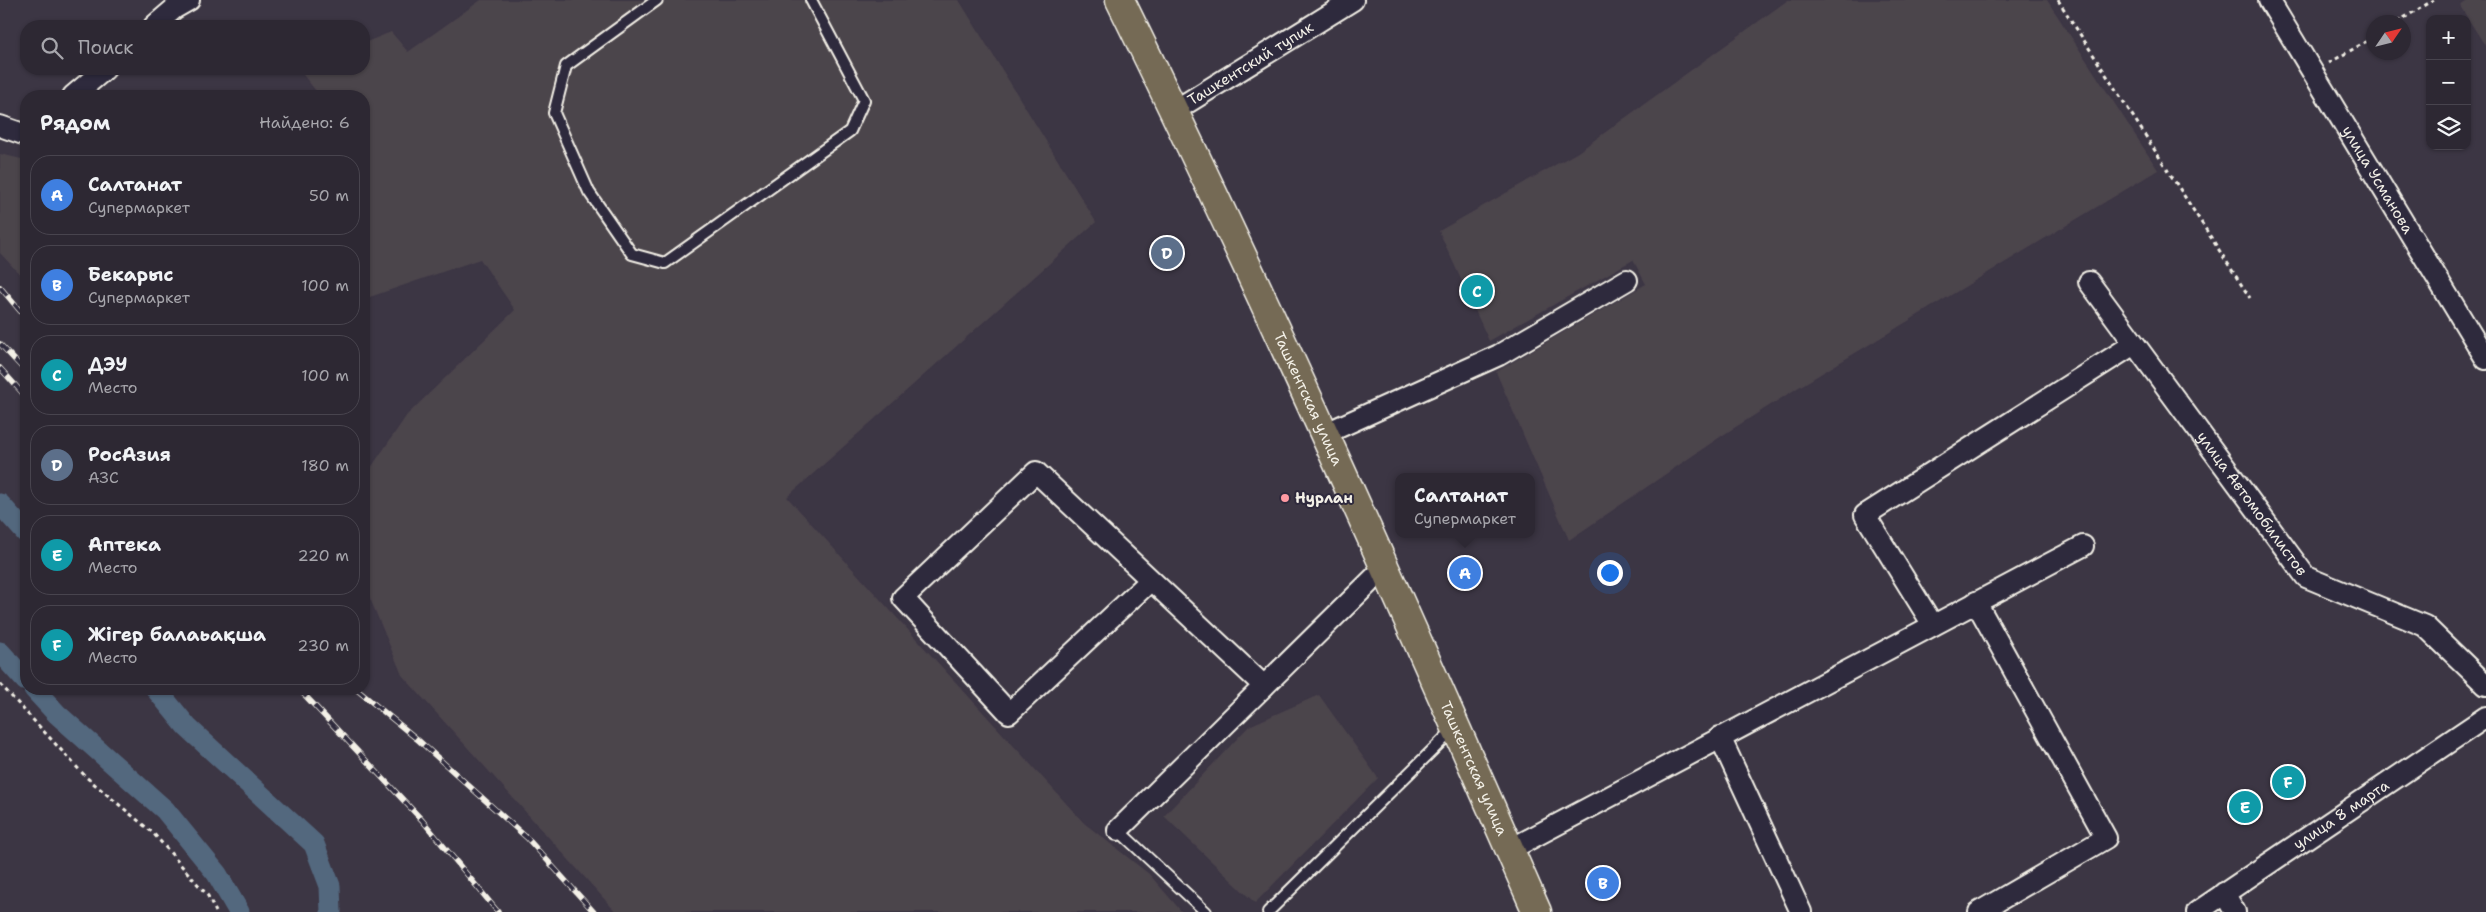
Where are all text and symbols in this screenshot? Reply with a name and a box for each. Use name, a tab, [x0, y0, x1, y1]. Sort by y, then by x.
north arrow	[2366, 15, 2411, 60]
map controls	[2426, 15, 2471, 150]
button: +	[2426, 15, 2471, 60]
street label: Ташкентский тупик	[1184, 17, 1317, 110]
search box	[20, 20, 370, 75]
icon: search	[38, 34, 66, 62]
text: Поиск	[78, 35, 133, 60]
button: −	[2426, 60, 2471, 105]
button: layers	[2426, 105, 2471, 150]
text: Рядом	[40, 109, 110, 137]
text: Найдено: 6	[259, 112, 350, 133]
street label: улица Усманова	[2337, 122, 2418, 238]
text: Салтанат	[88, 172, 182, 197]
text: A	[51, 185, 63, 206]
text: 50 m	[309, 185, 349, 206]
text: Супермаркет	[88, 197, 190, 218]
pin: D	[1151, 234, 1183, 272]
text: Бекарыс	[88, 262, 174, 287]
pin: C	[1461, 272, 1493, 310]
text: B	[52, 275, 62, 296]
text: 100 m	[301, 275, 349, 296]
text: Супермаркет	[88, 287, 190, 308]
street label: Ташкентская улица	[1269, 329, 1348, 470]
text: ДЭУ	[88, 352, 127, 377]
text: C	[52, 365, 62, 386]
text: 100 m	[301, 365, 349, 386]
text: Место	[88, 377, 138, 398]
street label: улица Автомобилистов	[2192, 427, 2312, 580]
text: РосАзия	[88, 442, 171, 467]
text: D	[51, 455, 63, 476]
text: 180 m	[301, 455, 349, 476]
text: АЗС	[88, 467, 119, 488]
popup	[1395, 473, 1535, 538]
text: Салтанат	[1414, 483, 1508, 508]
place label: Нурлан	[1295, 488, 1353, 508]
marker: Нурлан	[1279, 492, 1291, 504]
text: Супермаркет	[1414, 508, 1516, 529]
text: Аптека	[88, 532, 161, 557]
text: E	[52, 545, 62, 566]
text: 220 m	[297, 545, 349, 566]
pin: A	[1449, 554, 1481, 592]
text: Место	[88, 557, 138, 578]
your location	[1597, 560, 1623, 586]
text: Жігер балаьақша	[88, 622, 266, 647]
text: F	[52, 635, 62, 656]
text: 230 m	[297, 635, 349, 656]
text: Место	[88, 647, 138, 668]
street label: Ташкентская улица	[1435, 698, 1513, 839]
pin: F	[2272, 763, 2304, 801]
street label: улица 8 марта	[2289, 775, 2394, 854]
pin: E	[2229, 788, 2261, 826]
pin: B	[1587, 864, 1619, 902]

